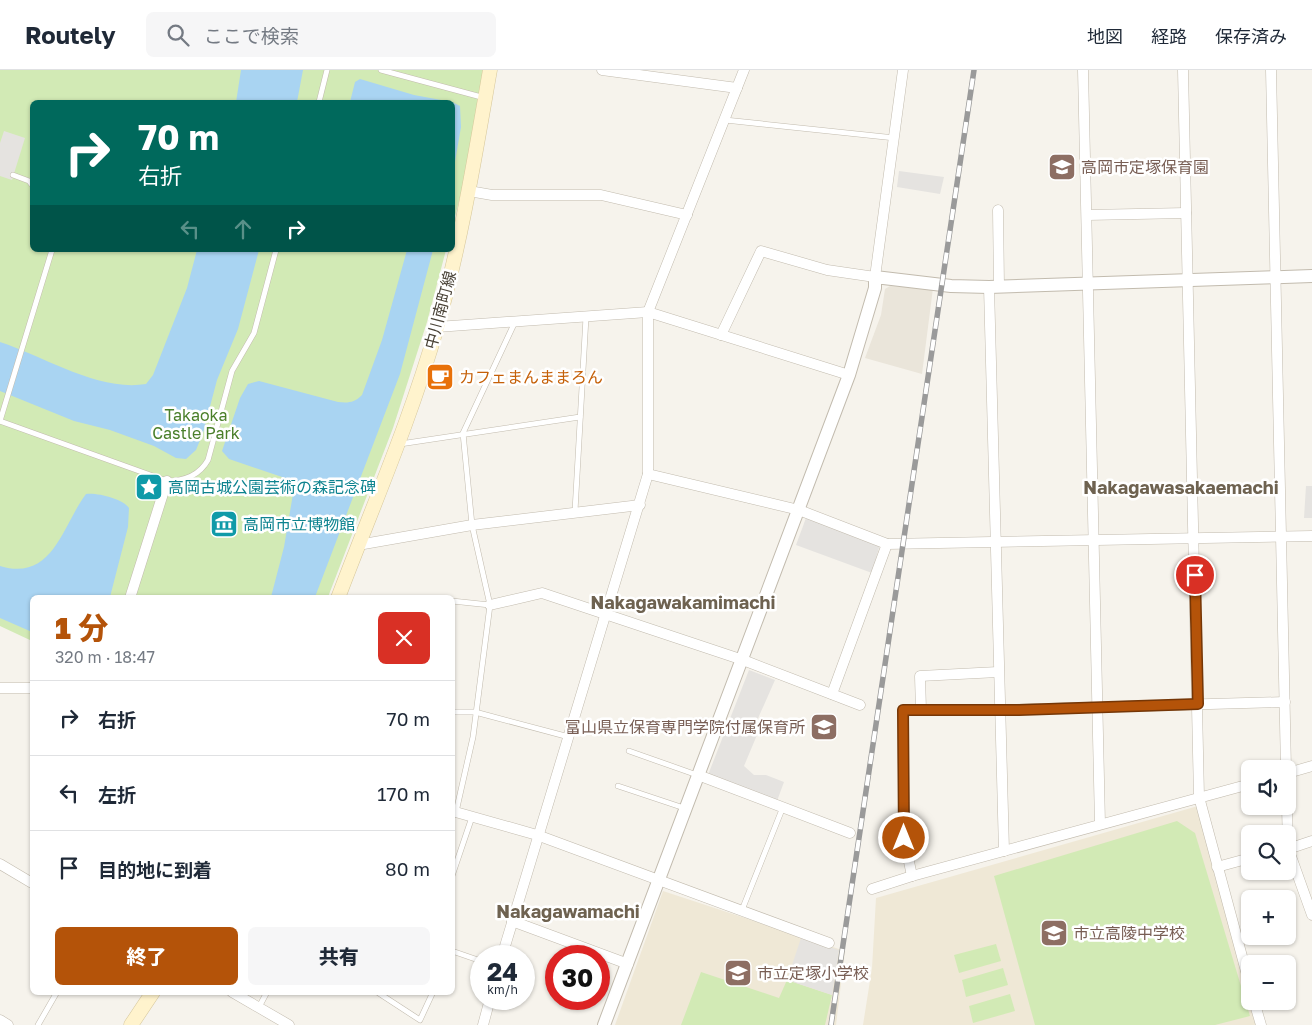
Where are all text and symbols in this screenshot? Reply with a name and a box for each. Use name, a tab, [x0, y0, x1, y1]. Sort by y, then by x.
search box	[146, 12, 496, 57]
text: Routely	[25, 20, 116, 49]
icon: search	[164, 21, 192, 49]
text: ここで検索	[204, 24, 299, 47]
text: 地図	[1087, 25, 1123, 47]
text: 経路	[1151, 25, 1187, 47]
text: 保存済み	[1215, 25, 1287, 47]
text: 70 m	[138, 116, 219, 158]
icon: right	[55, 120, 120, 185]
school or university icon: 高岡市定塚保育園	[1047, 152, 1077, 182]
place label: 高岡市定塚保育園	[1081, 157, 1209, 177]
text: 右折	[138, 162, 182, 189]
icon: left	[176, 215, 204, 243]
icon: ahead	[229, 215, 257, 243]
icon: right	[282, 215, 310, 243]
street label: 中川南町線	[420, 269, 460, 351]
cafe icon: カフェまんままろん	[425, 362, 455, 392]
place label: カフェまんままろん	[459, 367, 603, 387]
park label: Takaoka Castle Park	[152, 405, 240, 443]
place icon: 高岡古城公園芸術の森記念碑	[134, 472, 164, 502]
district label: Nakagawasakaemachi	[1083, 476, 1279, 498]
place label: 高岡古城公園芸術の森記念碑	[168, 477, 376, 497]
museum icon: 高岡市立博物館	[209, 509, 239, 539]
place label: 高岡市立博物館	[243, 514, 355, 534]
pin	[1174, 554, 1216, 596]
icon: arrive	[1181, 561, 1209, 589]
district label: Nakagawakamimachi	[591, 591, 775, 613]
text: 1 分	[55, 610, 108, 646]
button: close	[378, 612, 430, 664]
text: 320 m · 18:47	[55, 647, 155, 667]
icon: right	[55, 704, 83, 732]
text: 70 m	[387, 707, 430, 730]
text: 右折	[98, 708, 136, 731]
school or university icon: 富山県立保育専門学院付属保育所	[809, 712, 839, 742]
place label: 富山県立保育専門学院付属保育所	[565, 717, 805, 737]
map controls	[1241, 760, 1296, 1010]
button: sound	[1241, 760, 1296, 815]
icon: left	[55, 779, 83, 807]
text: 170 m	[377, 782, 430, 805]
text: 左折	[98, 783, 136, 806]
position arrow	[877, 811, 929, 863]
button: search	[1241, 825, 1296, 880]
icon: arrive	[55, 854, 83, 882]
text: 80 m	[385, 857, 430, 880]
text: 目的地に到着	[98, 858, 212, 881]
button: +	[1241, 890, 1296, 945]
district label: Nakagawamachi	[496, 900, 640, 922]
school or university icon: 市立高陵中学校	[1039, 918, 1069, 948]
place label: 市立高陵中学校	[1073, 923, 1185, 943]
button: 終了	[55, 927, 238, 985]
button: 共有	[248, 927, 430, 985]
speed limit sign: 30	[545, 945, 610, 1010]
button: −	[1241, 955, 1296, 1010]
text: 24	[487, 956, 518, 987]
school or university icon: 市立定塚小学校	[723, 958, 753, 988]
place label: 市立定塚小学校	[757, 963, 869, 983]
text: km/h	[487, 982, 518, 997]

